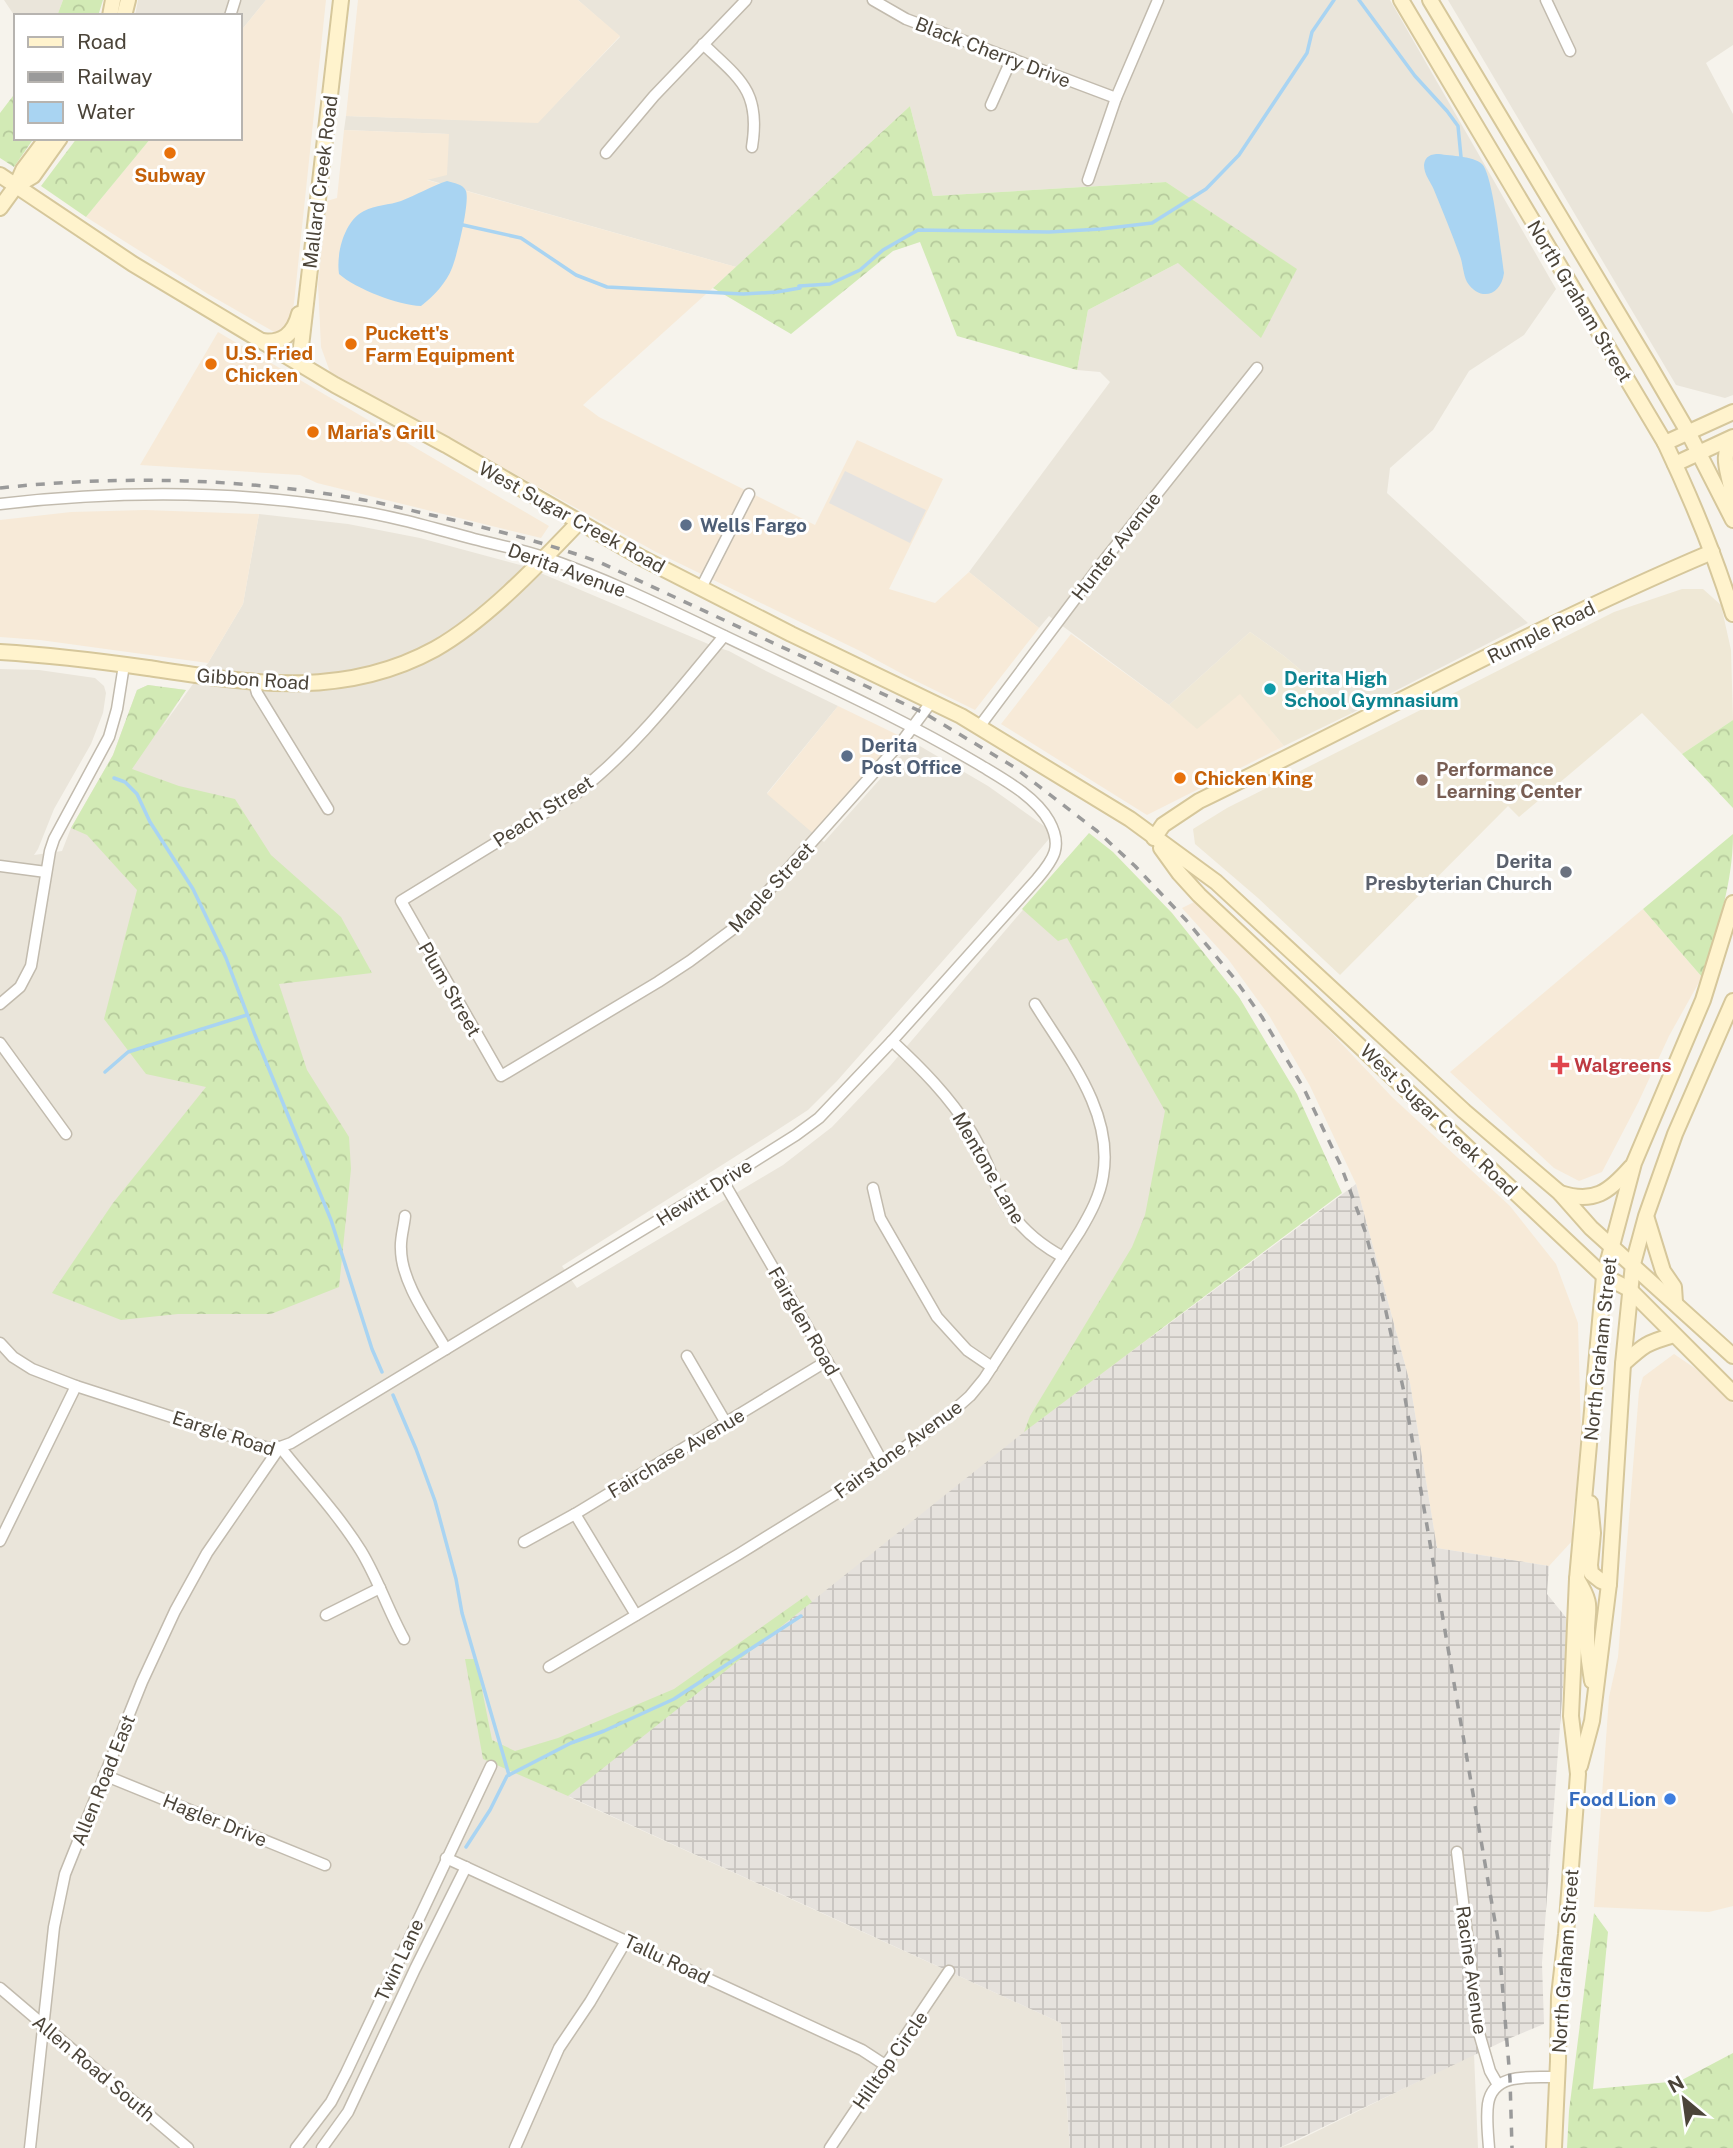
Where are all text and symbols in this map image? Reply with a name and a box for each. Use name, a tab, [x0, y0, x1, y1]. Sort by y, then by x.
street label: Black Cherry Drive	[912, 12, 1074, 92]
legend	[14, 14, 242, 140]
text: Road	[77, 29, 127, 54]
text: Railway	[77, 64, 153, 89]
street label: Mallard Creek Road	[298, 94, 342, 270]
text: Water	[77, 99, 135, 124]
marker: Subway	[162, 145, 178, 161]
place label: Subway	[134, 164, 206, 186]
street label: North Graham Street	[1523, 216, 1637, 386]
place label: Puckett's Farm Equipment	[365, 322, 515, 366]
marker: Puckett's Farm Equipment	[343, 336, 359, 352]
place label: U.S. Fried Chicken	[225, 342, 313, 386]
marker: U.S. Fried Chicken	[203, 356, 219, 372]
place label: Maria's Grill	[327, 421, 435, 443]
marker: Maria's Grill	[305, 424, 321, 440]
street label: West Sugar Creek Road	[475, 457, 669, 577]
street label: Hunter Avenue	[1067, 487, 1165, 605]
place label: Wells Fargo	[700, 514, 807, 536]
marker: Wells Fargo	[678, 517, 694, 533]
street label: Derita Avenue	[505, 538, 629, 602]
street label: Rumple Road	[1484, 596, 1598, 668]
street label: Gibbon Road	[196, 664, 310, 694]
place label: Derita High School Gymnasium	[1284, 667, 1459, 711]
marker: Derita High School Gymnasium	[1262, 681, 1278, 697]
place label: Derita Post Office	[861, 734, 962, 778]
marker: Derita Post Office	[839, 748, 855, 764]
place label: Performance Learning Center	[1436, 758, 1582, 802]
place label: Chicken King	[1194, 767, 1313, 789]
marker: Chicken King	[1172, 770, 1188, 786]
street label: Peach Street	[489, 771, 597, 851]
marker: Performance Learning Center	[1414, 772, 1430, 788]
street label: Maple Street	[724, 838, 818, 936]
place label: Derita Presbyterian Church	[1365, 850, 1552, 894]
marker: Derita Presbyterian Church	[1558, 864, 1574, 880]
street label: Plum Street	[414, 938, 486, 1040]
street label: West Sugar Creek Road	[1356, 1039, 1522, 1201]
place label: Walgreens	[1574, 1054, 1671, 1076]
marker: Walgreens	[1552, 1057, 1568, 1073]
street label: Mentone Lane	[948, 1108, 1030, 1228]
street label: Hewitt Drive	[652, 1154, 756, 1230]
street label: North Graham Street	[1579, 1256, 1621, 1442]
street label: Fairglen Road	[764, 1263, 844, 1379]
street label: Fairstone Avenue	[830, 1395, 966, 1503]
street label: Fairchase Avenue	[604, 1404, 748, 1502]
street label: Eargle Road	[170, 1406, 278, 1460]
street label: Allen Road East	[67, 1711, 139, 1849]
place label: Food Lion	[1569, 1788, 1656, 1810]
street label: Hagler Drive	[160, 1789, 270, 1851]
marker: Food Lion	[1662, 1791, 1678, 1807]
street label: North Graham Street	[1548, 1868, 1582, 2054]
street label: Racine Avenue	[1452, 1904, 1492, 2036]
street label: Twin Lane	[370, 1915, 428, 2005]
street label: Tallu Road	[621, 1930, 713, 1988]
street label: Hilltop Circle	[848, 2007, 932, 2113]
street label: Allen Road South	[28, 2010, 160, 2126]
north arrow	[1649, 2064, 1719, 2134]
text: N	[1664, 2071, 1688, 2097]

